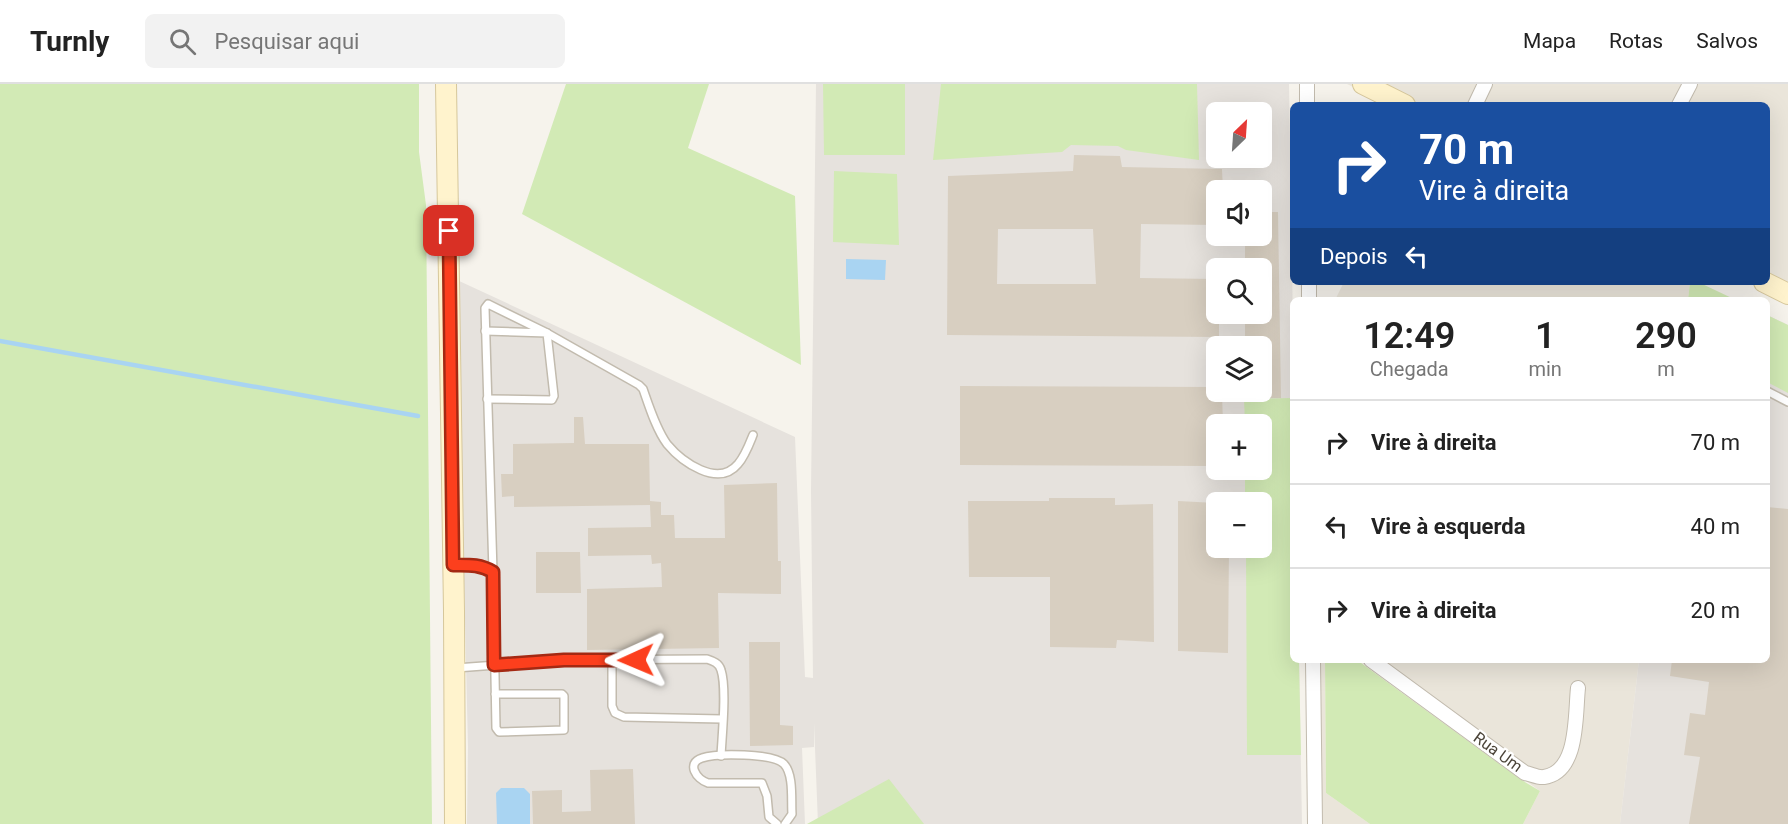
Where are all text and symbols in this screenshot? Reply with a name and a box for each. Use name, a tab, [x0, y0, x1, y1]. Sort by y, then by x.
search box	[145, 14, 565, 68]
text: Turnly	[30, 25, 109, 58]
icon: search	[166, 25, 199, 58]
text: Pesquisar aqui	[214, 29, 359, 54]
text: Mapa	[1523, 29, 1576, 53]
text: Rotas	[1609, 29, 1663, 53]
text: Salvos	[1696, 29, 1758, 53]
north arrow	[1206, 102, 1272, 168]
map controls	[1206, 102, 1272, 558]
text: 70 m	[1419, 125, 1514, 174]
icon: right	[1320, 126, 1398, 204]
text: Vire à direita	[1419, 175, 1569, 207]
button: sound	[1206, 180, 1272, 246]
pin	[423, 205, 474, 256]
icon: arrive	[432, 214, 465, 247]
icon: left	[1400, 240, 1433, 273]
text: Depois	[1320, 244, 1388, 269]
button: search	[1206, 258, 1272, 324]
text: 12:49	[1363, 315, 1455, 357]
text: 1	[1535, 315, 1555, 357]
text: 290	[1635, 315, 1697, 357]
button: layers	[1206, 336, 1272, 402]
text: Chegada	[1370, 357, 1449, 381]
text: min	[1528, 357, 1562, 381]
text: m	[1657, 357, 1675, 381]
button: +	[1206, 414, 1272, 480]
icon: right	[1320, 426, 1353, 459]
text: Vire à direita	[1371, 430, 1497, 455]
text: 70 m	[1691, 430, 1740, 455]
button: −	[1206, 492, 1272, 558]
icon: left	[1320, 510, 1353, 543]
text: Vire à esquerda	[1371, 514, 1525, 539]
text: 40 m	[1691, 514, 1740, 539]
icon: right	[1320, 594, 1353, 627]
text: Vire à direita	[1371, 598, 1497, 623]
text: 20 m	[1691, 598, 1740, 623]
position arrow	[604, 628, 668, 692]
street label: Rua Um	[1470, 728, 1526, 776]

